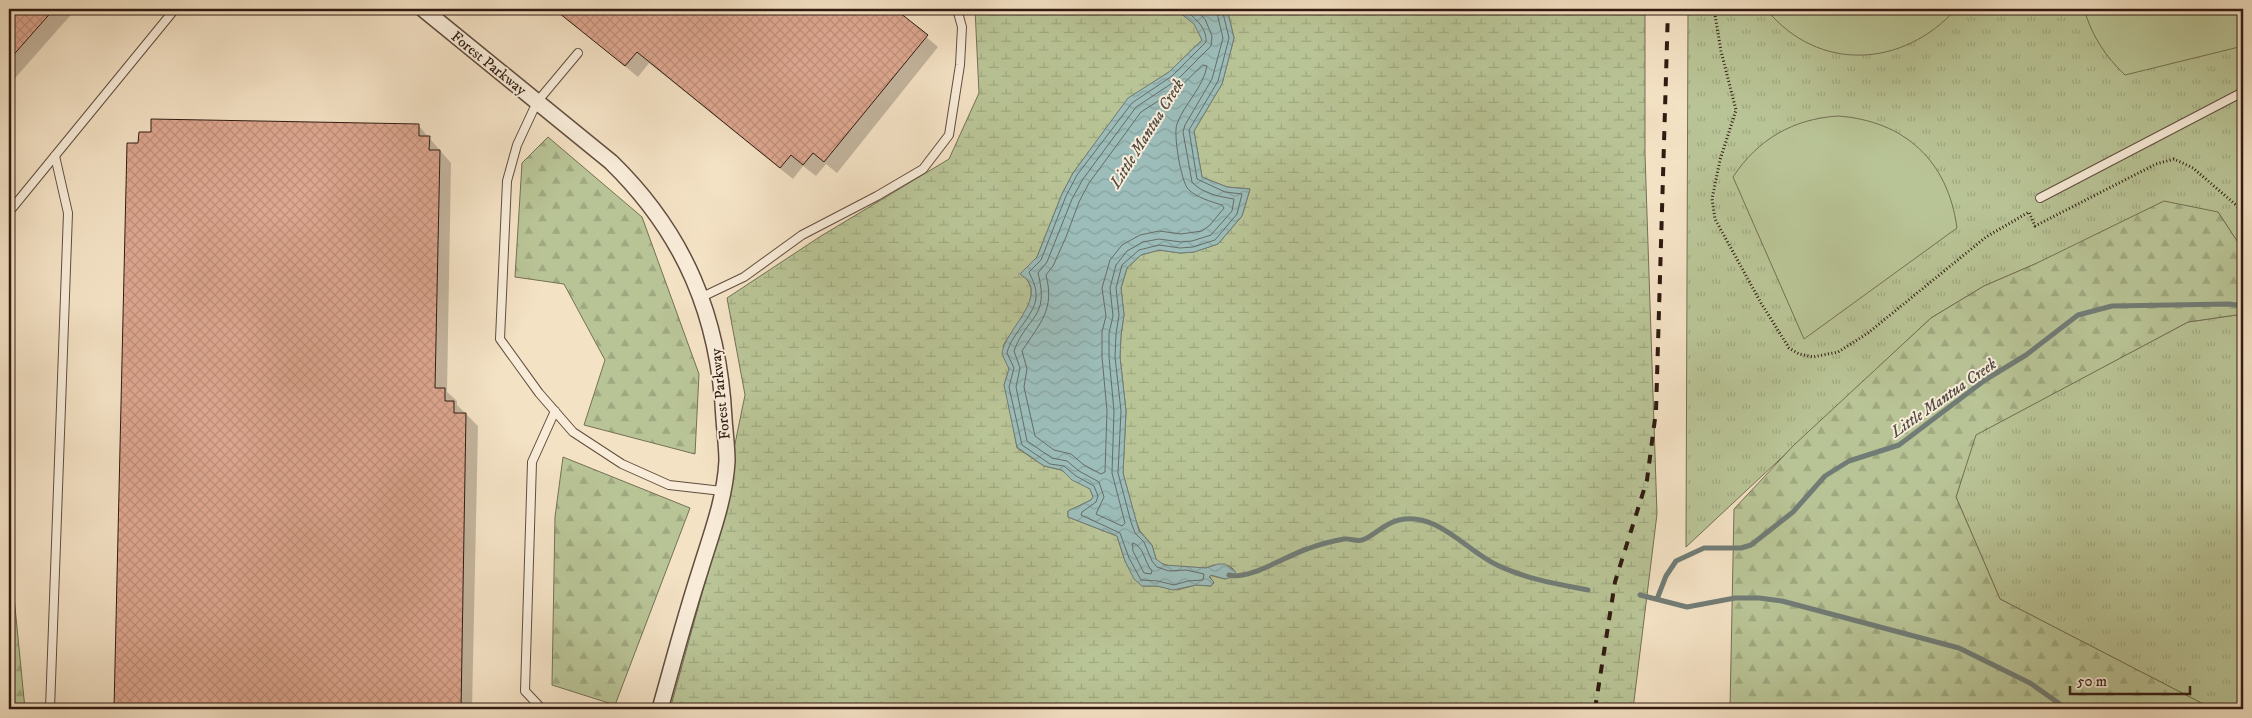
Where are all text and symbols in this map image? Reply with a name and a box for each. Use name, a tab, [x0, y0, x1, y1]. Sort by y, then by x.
street label: Forest Parkway	[447, 27, 531, 100]
water label: Little Mantua Creek	[1105, 75, 1189, 193]
street label: Forest Parkway	[706, 346, 735, 441]
water label: Little Mantua Creek	[1886, 354, 2001, 442]
scale bar	[2070, 663, 2190, 695]
text: 50 m	[2077, 672, 2107, 691]

